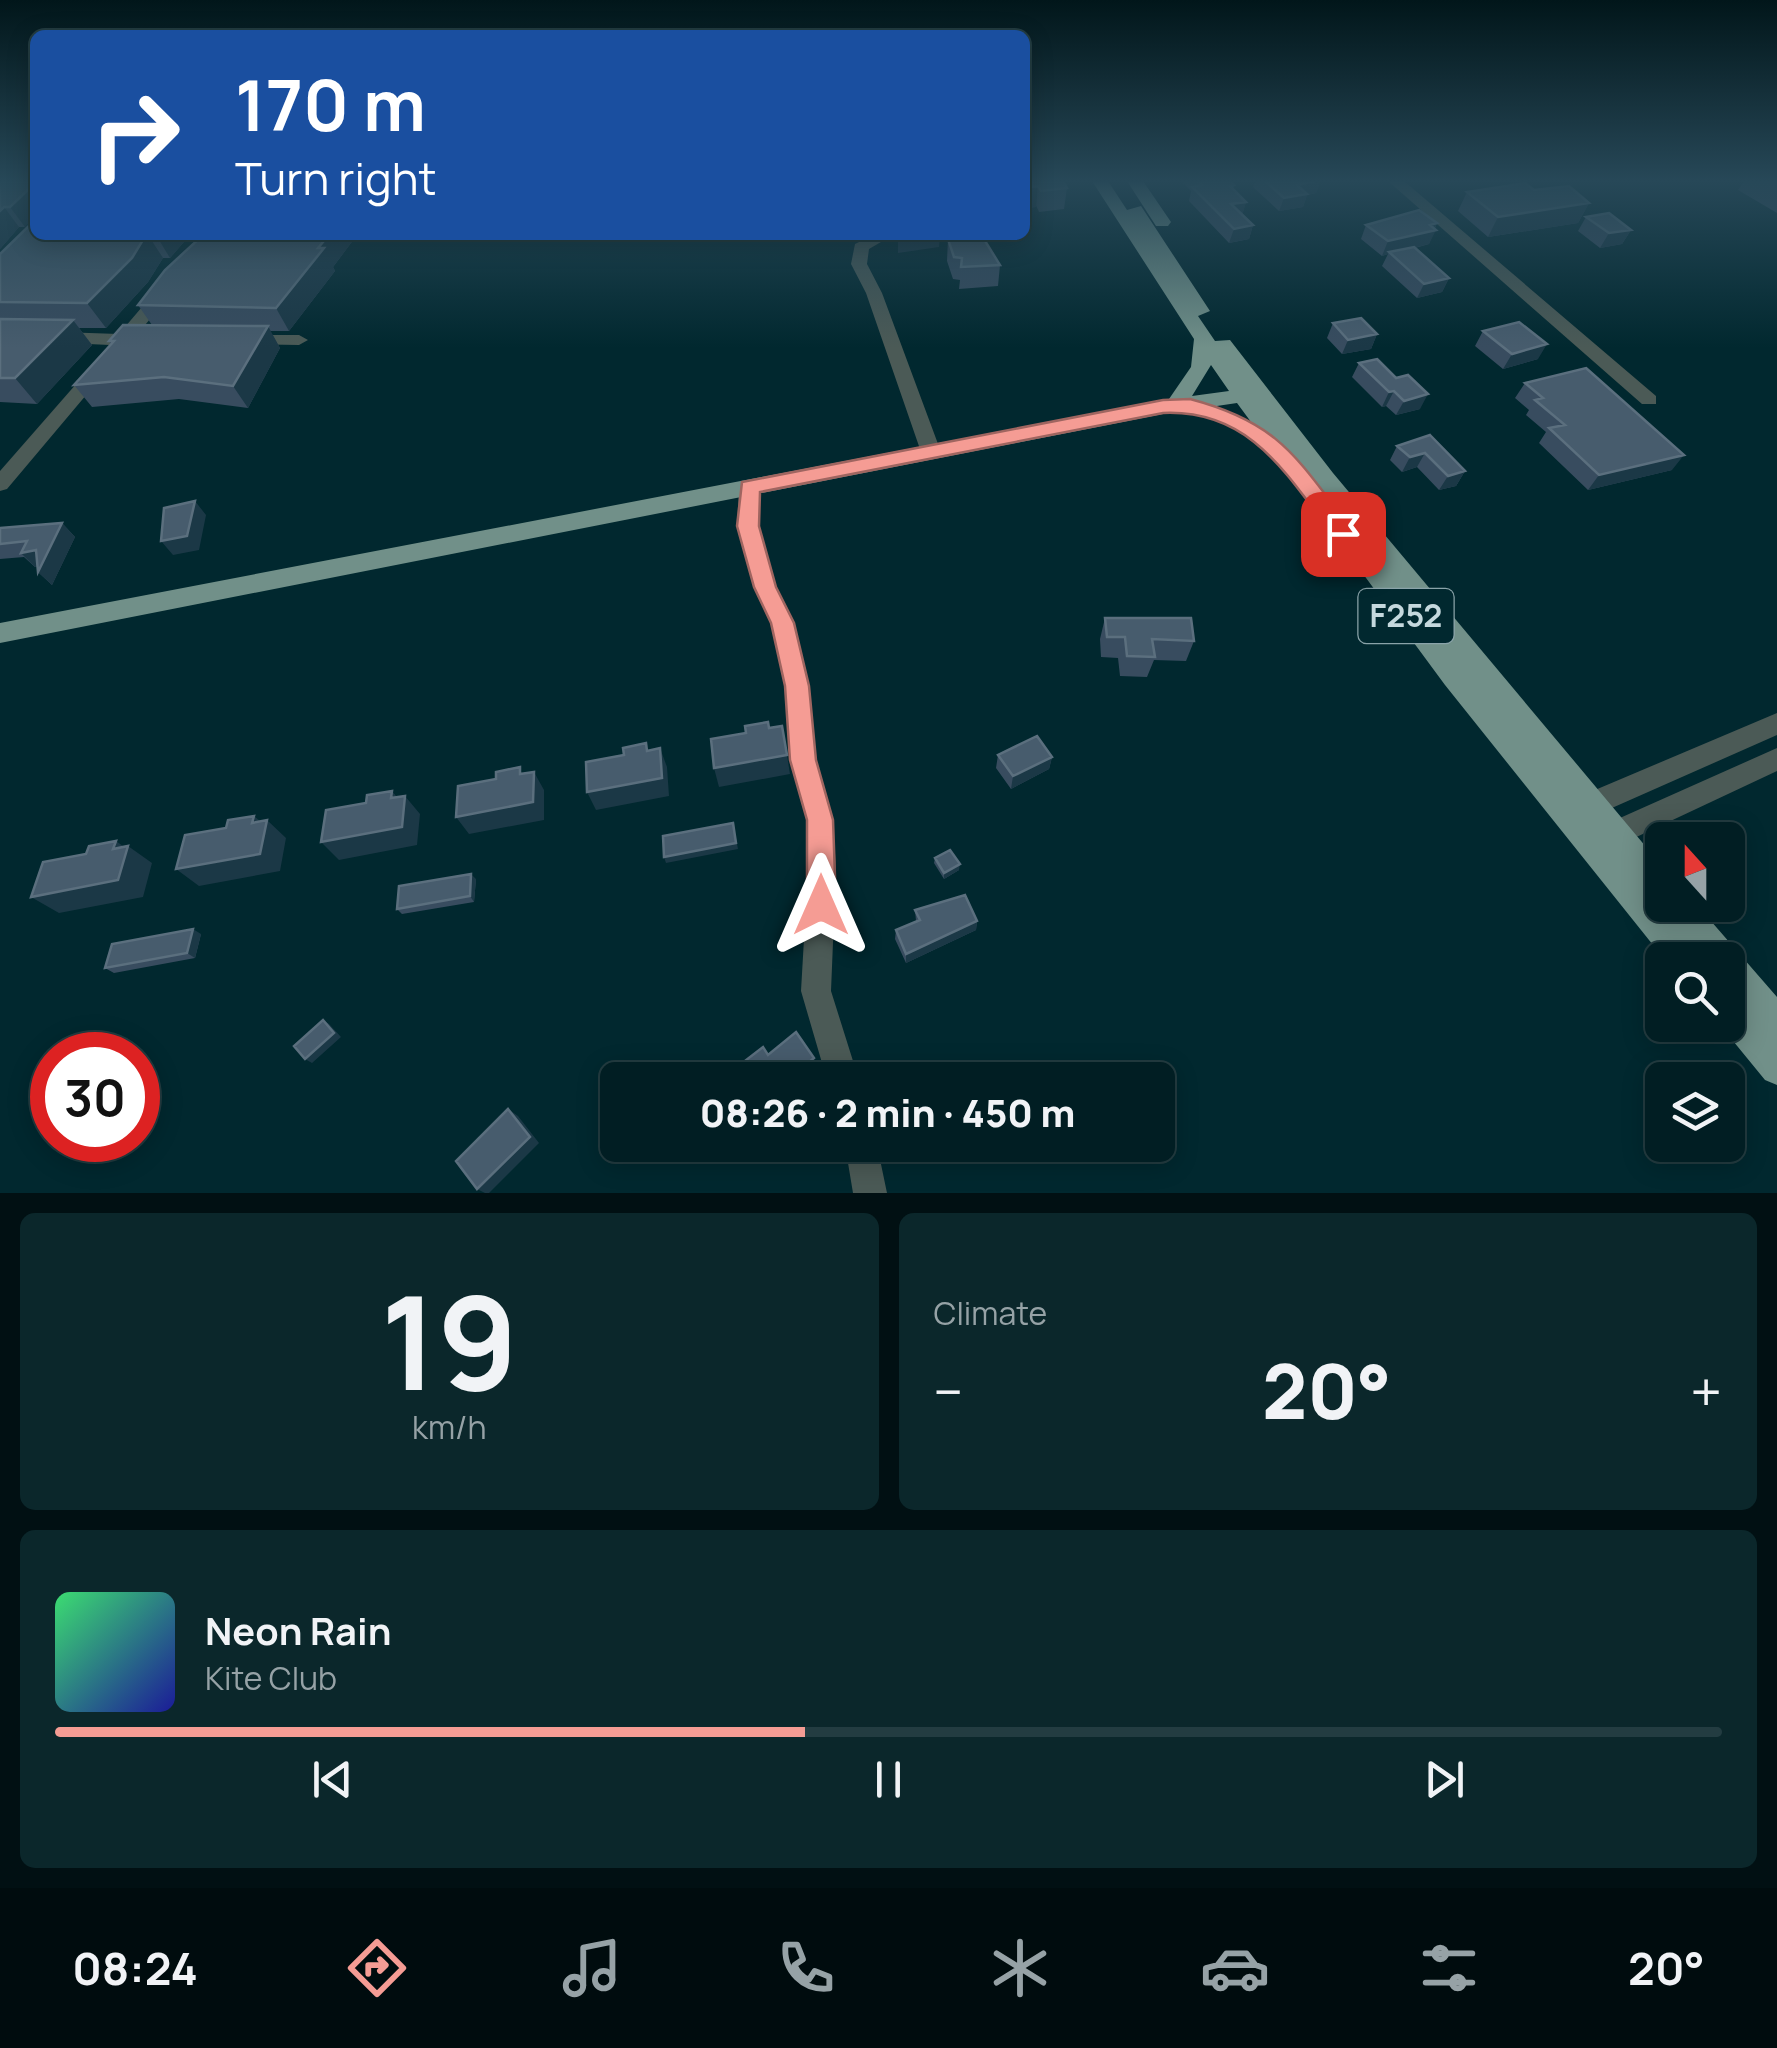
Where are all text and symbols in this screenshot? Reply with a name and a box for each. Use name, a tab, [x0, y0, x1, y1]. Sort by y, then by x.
text: 170 m	[235, 56, 426, 152]
icon: right	[70, 70, 200, 200]
text: Turn right	[235, 147, 436, 209]
pin	[1301, 492, 1386, 577]
icon: arrive	[1316, 507, 1371, 562]
road number: F252	[1358, 589, 1454, 643]
north arrow	[1645, 822, 1745, 922]
map controls	[1645, 822, 1745, 1162]
position arrow	[769, 853, 873, 957]
button: search	[1645, 942, 1745, 1042]
speed limit sign: 30	[30, 1032, 160, 1162]
button: layers	[1645, 1062, 1745, 1162]
text: 08:26 · 2 min · 450 m	[700, 1086, 1075, 1138]
text: 19	[380, 1251, 518, 1429]
text: Climate	[934, 1291, 1047, 1335]
text: 20°	[1262, 1339, 1392, 1442]
text: −	[934, 1353, 963, 1429]
text: +	[1690, 1353, 1722, 1429]
text: km/h	[412, 1405, 486, 1449]
text: Neon Rain	[205, 1604, 391, 1656]
text: Kite Club	[205, 1656, 337, 1700]
icon: previous	[305, 1752, 360, 1807]
icon: pause	[861, 1752, 916, 1807]
icon: next	[1417, 1752, 1472, 1807]
icon: directions	[342, 1933, 412, 2003]
icon: music	[557, 1933, 627, 2003]
icon: phone	[771, 1933, 841, 2003]
icon: climate	[985, 1933, 1055, 2003]
icon: car	[1200, 1933, 1270, 2003]
icon: filters	[1414, 1933, 1484, 2003]
text: 08:24	[72, 1937, 198, 1999]
text: 20°	[1628, 1937, 1705, 1999]

